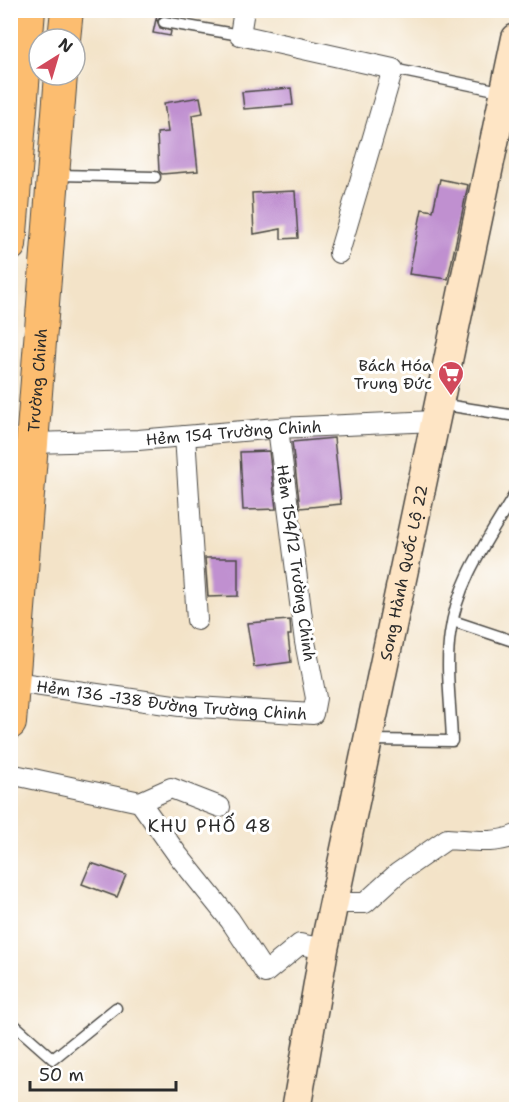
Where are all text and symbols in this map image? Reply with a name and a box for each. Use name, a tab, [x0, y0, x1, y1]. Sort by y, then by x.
north arrow	[27, 27, 87, 87]
text: N	[54, 33, 77, 58]
street label: Trường Chinh	[22, 327, 52, 433]
place label: Bách Hóa Trung Đức	[354, 355, 432, 394]
supermarket icon: Bách Hóa Trung Đức	[436, 359, 466, 397]
street label: Hẻm 154 Trường Chinh	[145, 416, 322, 450]
street label: Hẻm 154/12 Trường Chinh	[272, 463, 320, 663]
street label: Song Hành Quốc Lộ 22	[375, 483, 432, 663]
street label: Hẻm 136 -138 Đường Trường Chinh	[35, 675, 308, 724]
district label: KHU PHỐ 48	[148, 812, 272, 838]
scale bar	[30, 1054, 176, 1092]
text: 50 m	[39, 1063, 84, 1087]

